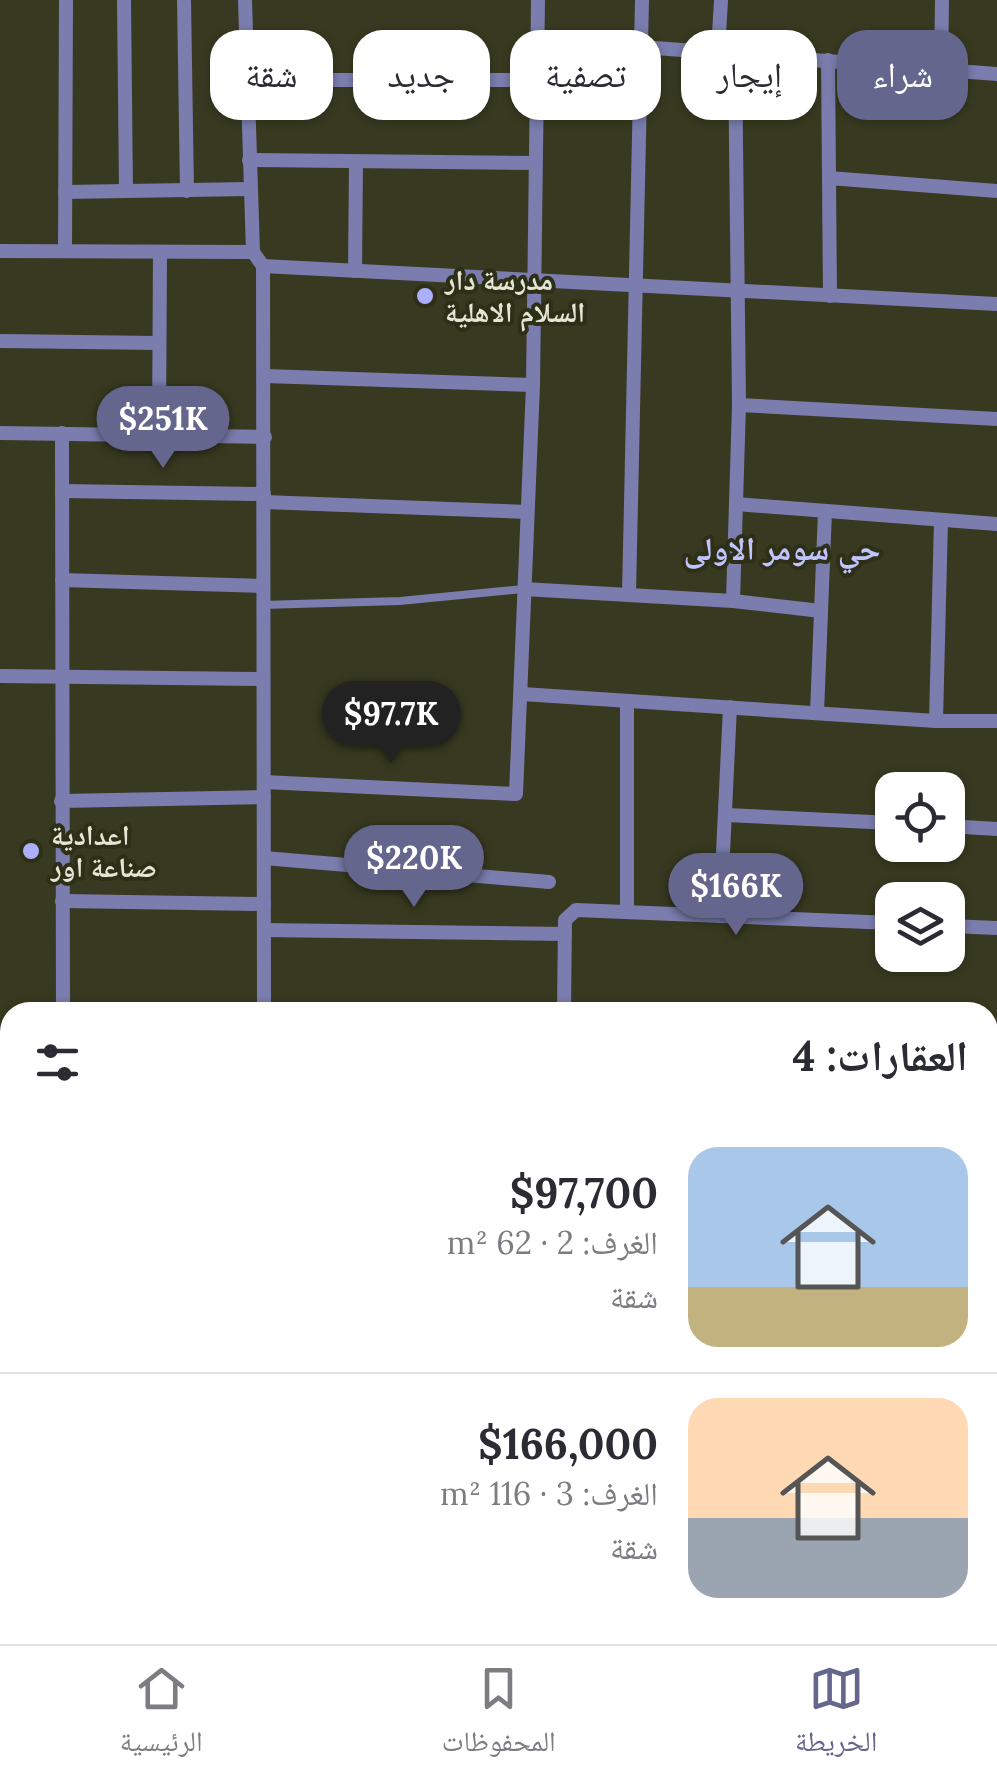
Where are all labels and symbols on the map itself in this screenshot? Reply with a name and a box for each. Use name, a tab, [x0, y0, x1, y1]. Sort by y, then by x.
place label: مدرسة دار السلام الاهلية	[444, 262, 585, 332]
marker: مدرسة دار السلام الاهلية	[414, 285, 436, 307]
pin: $251K	[93, 386, 233, 471]
district label: حي سومر الاولى	[684, 528, 880, 574]
pin: $97.7K	[310, 681, 472, 766]
place label: اعدادية صناعة اور	[50, 817, 157, 885]
pin: $220K	[344, 825, 484, 910]
marker: اعدادية صناعة اور	[20, 840, 42, 862]
pin: $166K	[666, 853, 806, 938]

